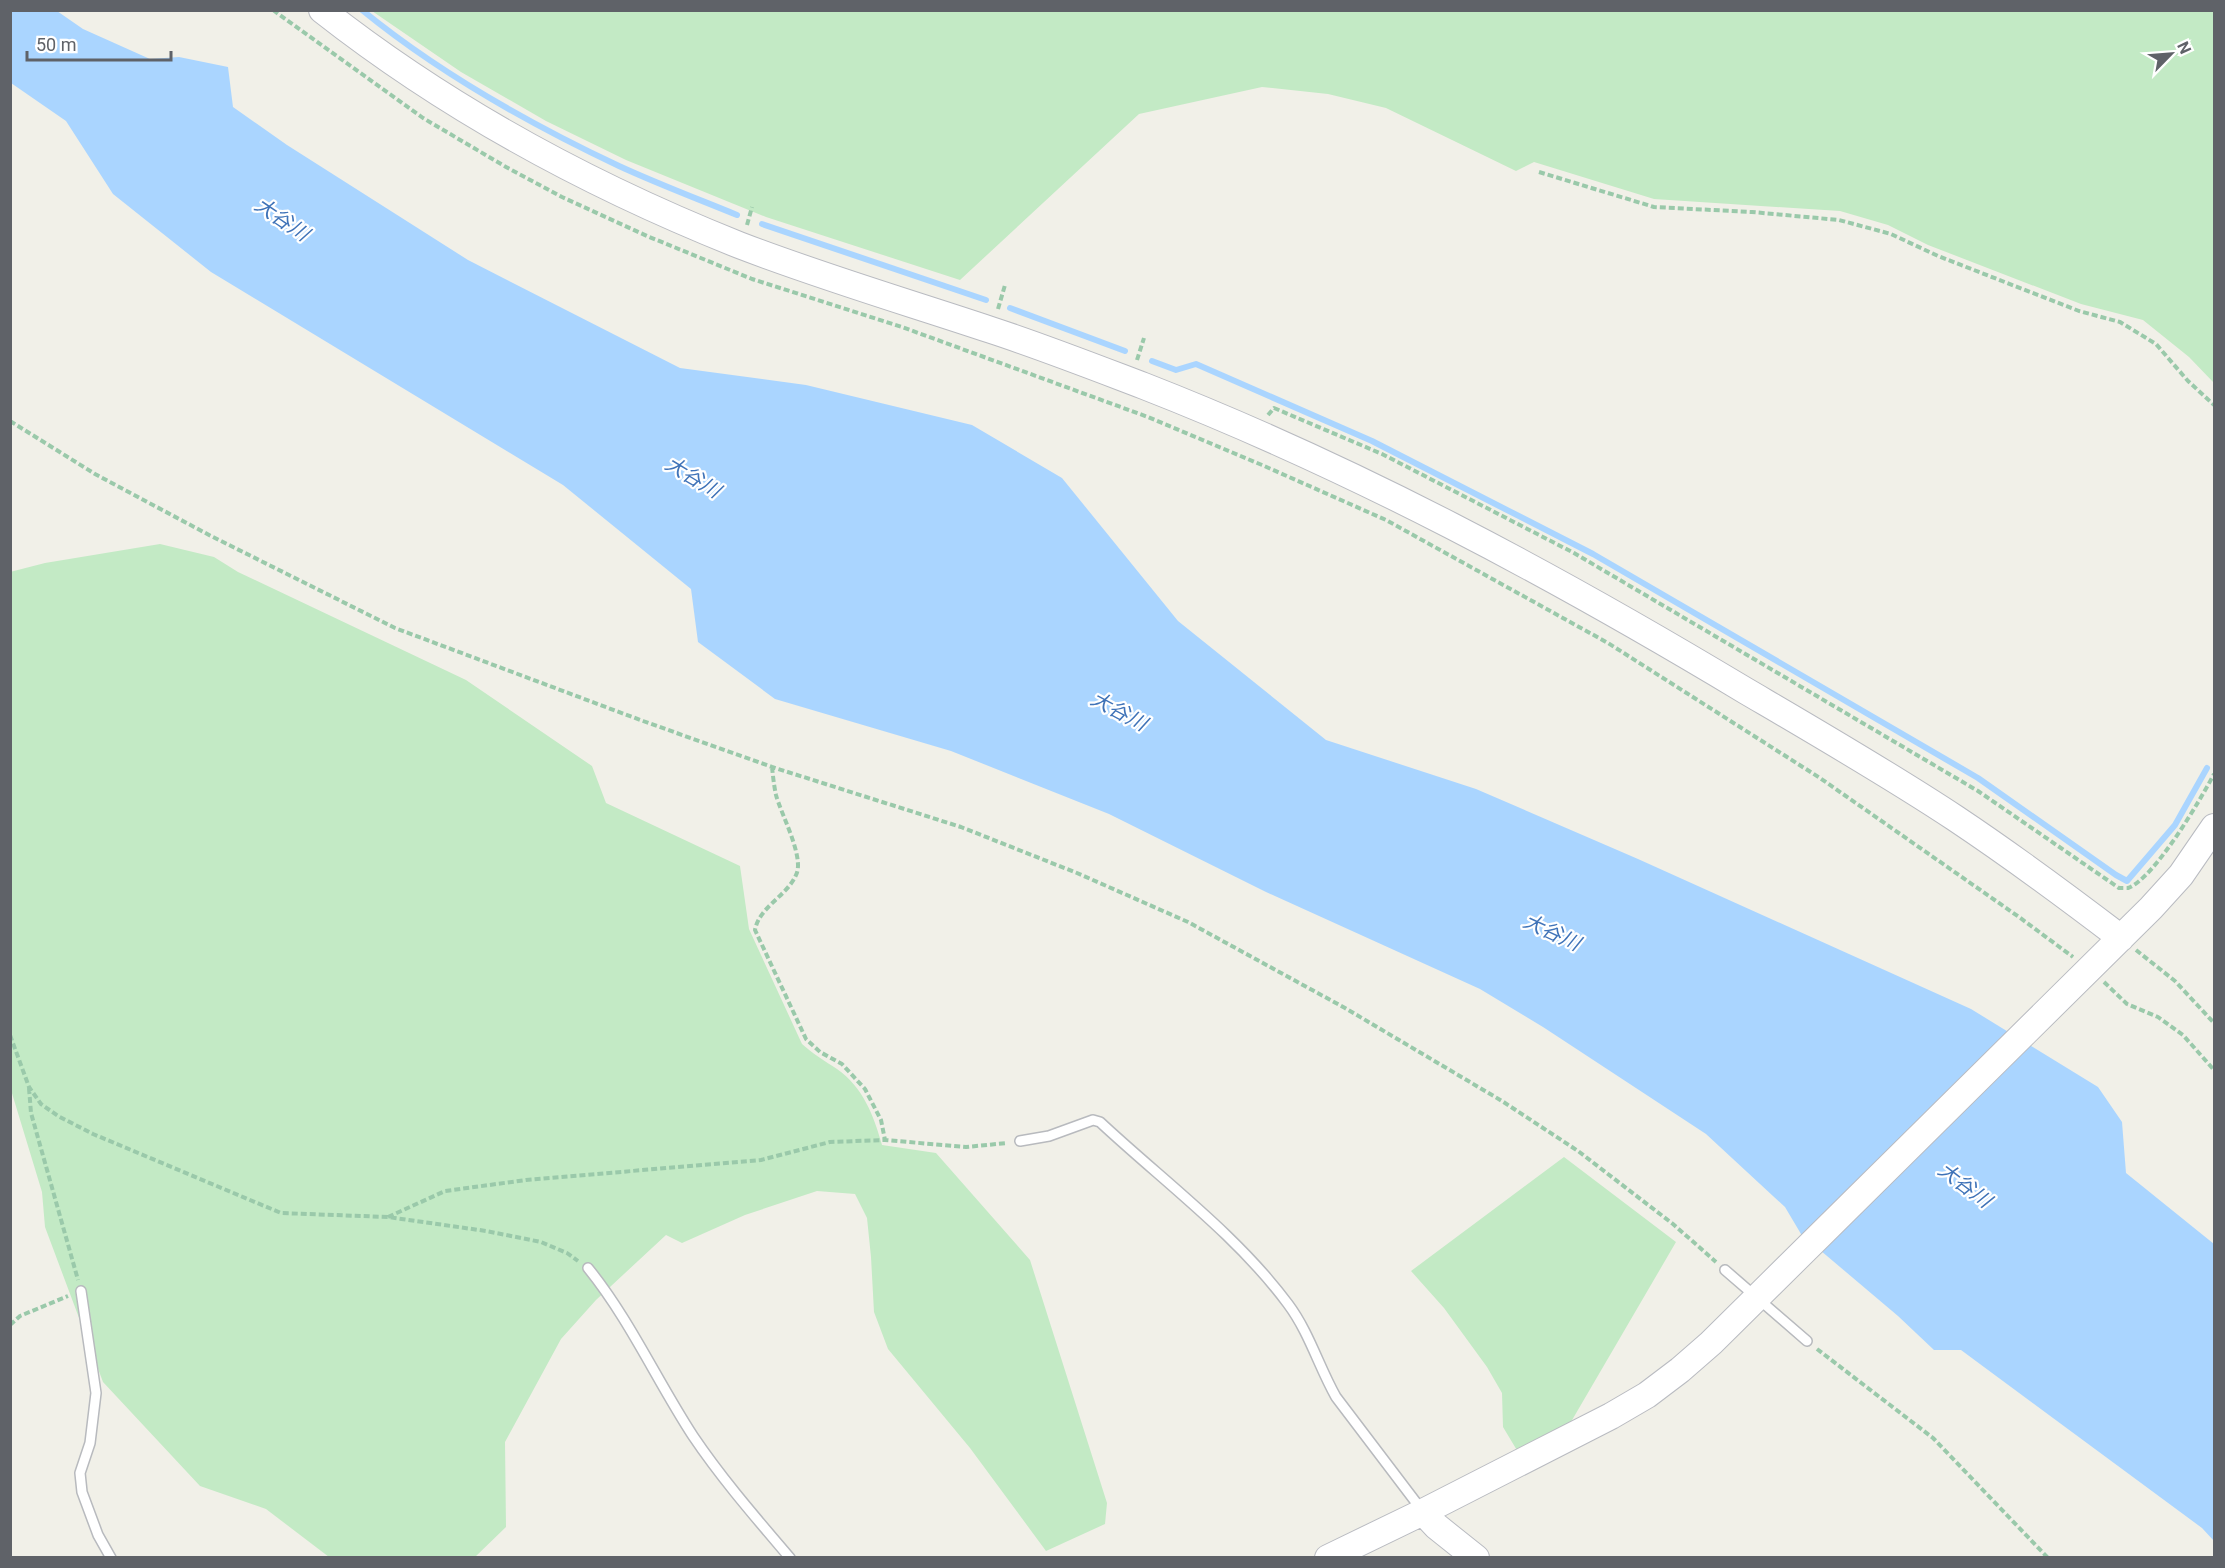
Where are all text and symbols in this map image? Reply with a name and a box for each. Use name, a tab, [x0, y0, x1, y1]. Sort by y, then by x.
scale bar	[27, 24, 171, 62]
north arrow	[2141, 24, 2201, 84]
text: 50 m	[36, 34, 76, 55]
text: N	[2173, 39, 2195, 57]
water label: 大谷川	[250, 192, 315, 247]
water label: 大谷川	[661, 451, 727, 504]
water label: 大谷川	[1087, 686, 1153, 737]
water label: 大谷川	[1520, 908, 1586, 956]
water label: 大谷川	[1934, 1157, 1998, 1214]

